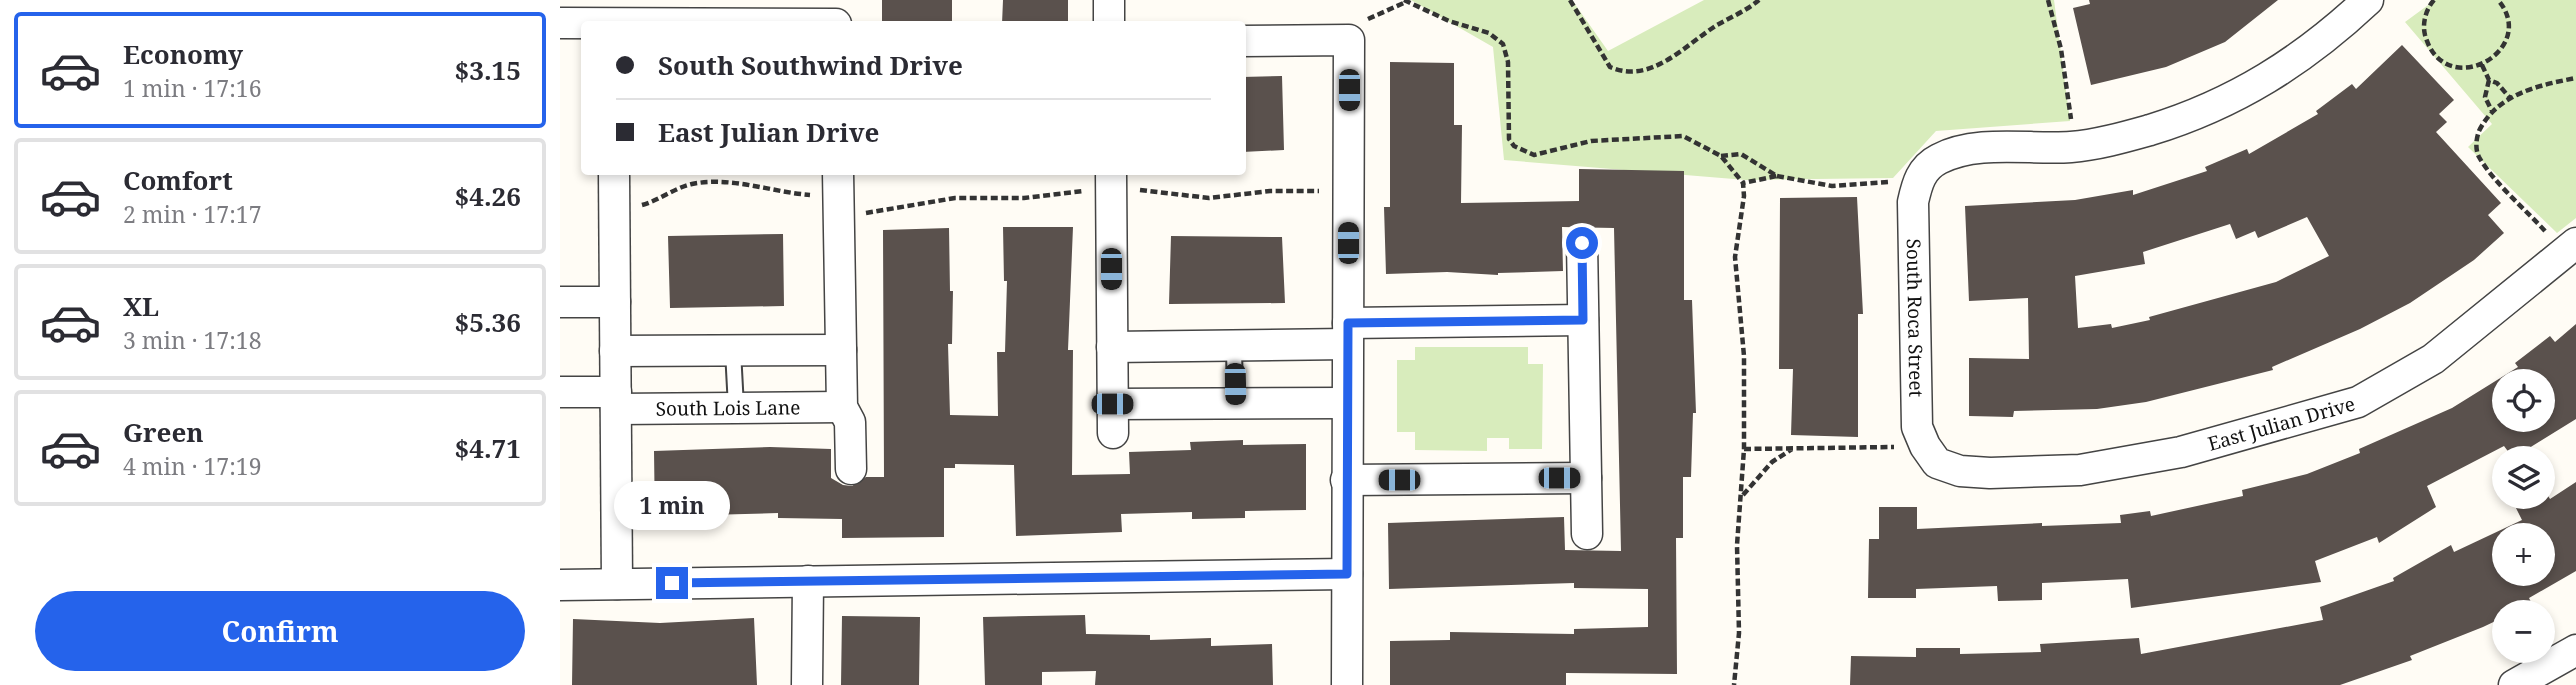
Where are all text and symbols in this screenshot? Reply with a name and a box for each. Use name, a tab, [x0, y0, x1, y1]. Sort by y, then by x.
text: Economy	[123, 36, 243, 72]
icon: car	[39, 39, 102, 102]
text: South Southwind Drive	[658, 47, 963, 83]
text: $3.15	[455, 52, 521, 88]
car	[1339, 69, 1360, 111]
text: 1 min · 17:16	[123, 72, 261, 104]
text: East Julian Drive	[658, 114, 879, 150]
text: Comfort	[123, 162, 233, 198]
icon: car	[39, 165, 102, 228]
text: $4.26	[455, 178, 521, 214]
text: 2 min · 17:17	[123, 198, 261, 230]
car	[1338, 222, 1359, 264]
route start	[1566, 227, 1598, 259]
street label: South Roca Street	[1901, 238, 1929, 398]
car	[1101, 248, 1122, 290]
text: XL	[123, 288, 159, 324]
icon: car	[39, 291, 102, 354]
text: $5.36	[455, 304, 521, 340]
text: 3 min · 17:18	[123, 324, 261, 356]
car	[1225, 363, 1246, 405]
map controls	[2492, 369, 2555, 663]
button: locate	[2492, 369, 2555, 432]
street label: East Julian Drive	[2205, 391, 2358, 457]
street label: South Lois Lane	[656, 394, 800, 422]
car	[1092, 394, 1134, 415]
text: Green	[123, 414, 204, 450]
icon: car	[39, 417, 102, 480]
text: $4.71	[455, 430, 521, 466]
button: layers	[2492, 446, 2555, 509]
text: 4 min · 17:19	[123, 450, 261, 482]
car	[1539, 468, 1581, 489]
car	[1379, 470, 1421, 491]
callout: 1 min	[614, 482, 730, 530]
text: 1 min	[639, 489, 705, 521]
button: +	[2492, 523, 2555, 586]
route end	[656, 567, 688, 599]
button: Confirm	[35, 591, 525, 671]
button: −	[2492, 600, 2555, 663]

